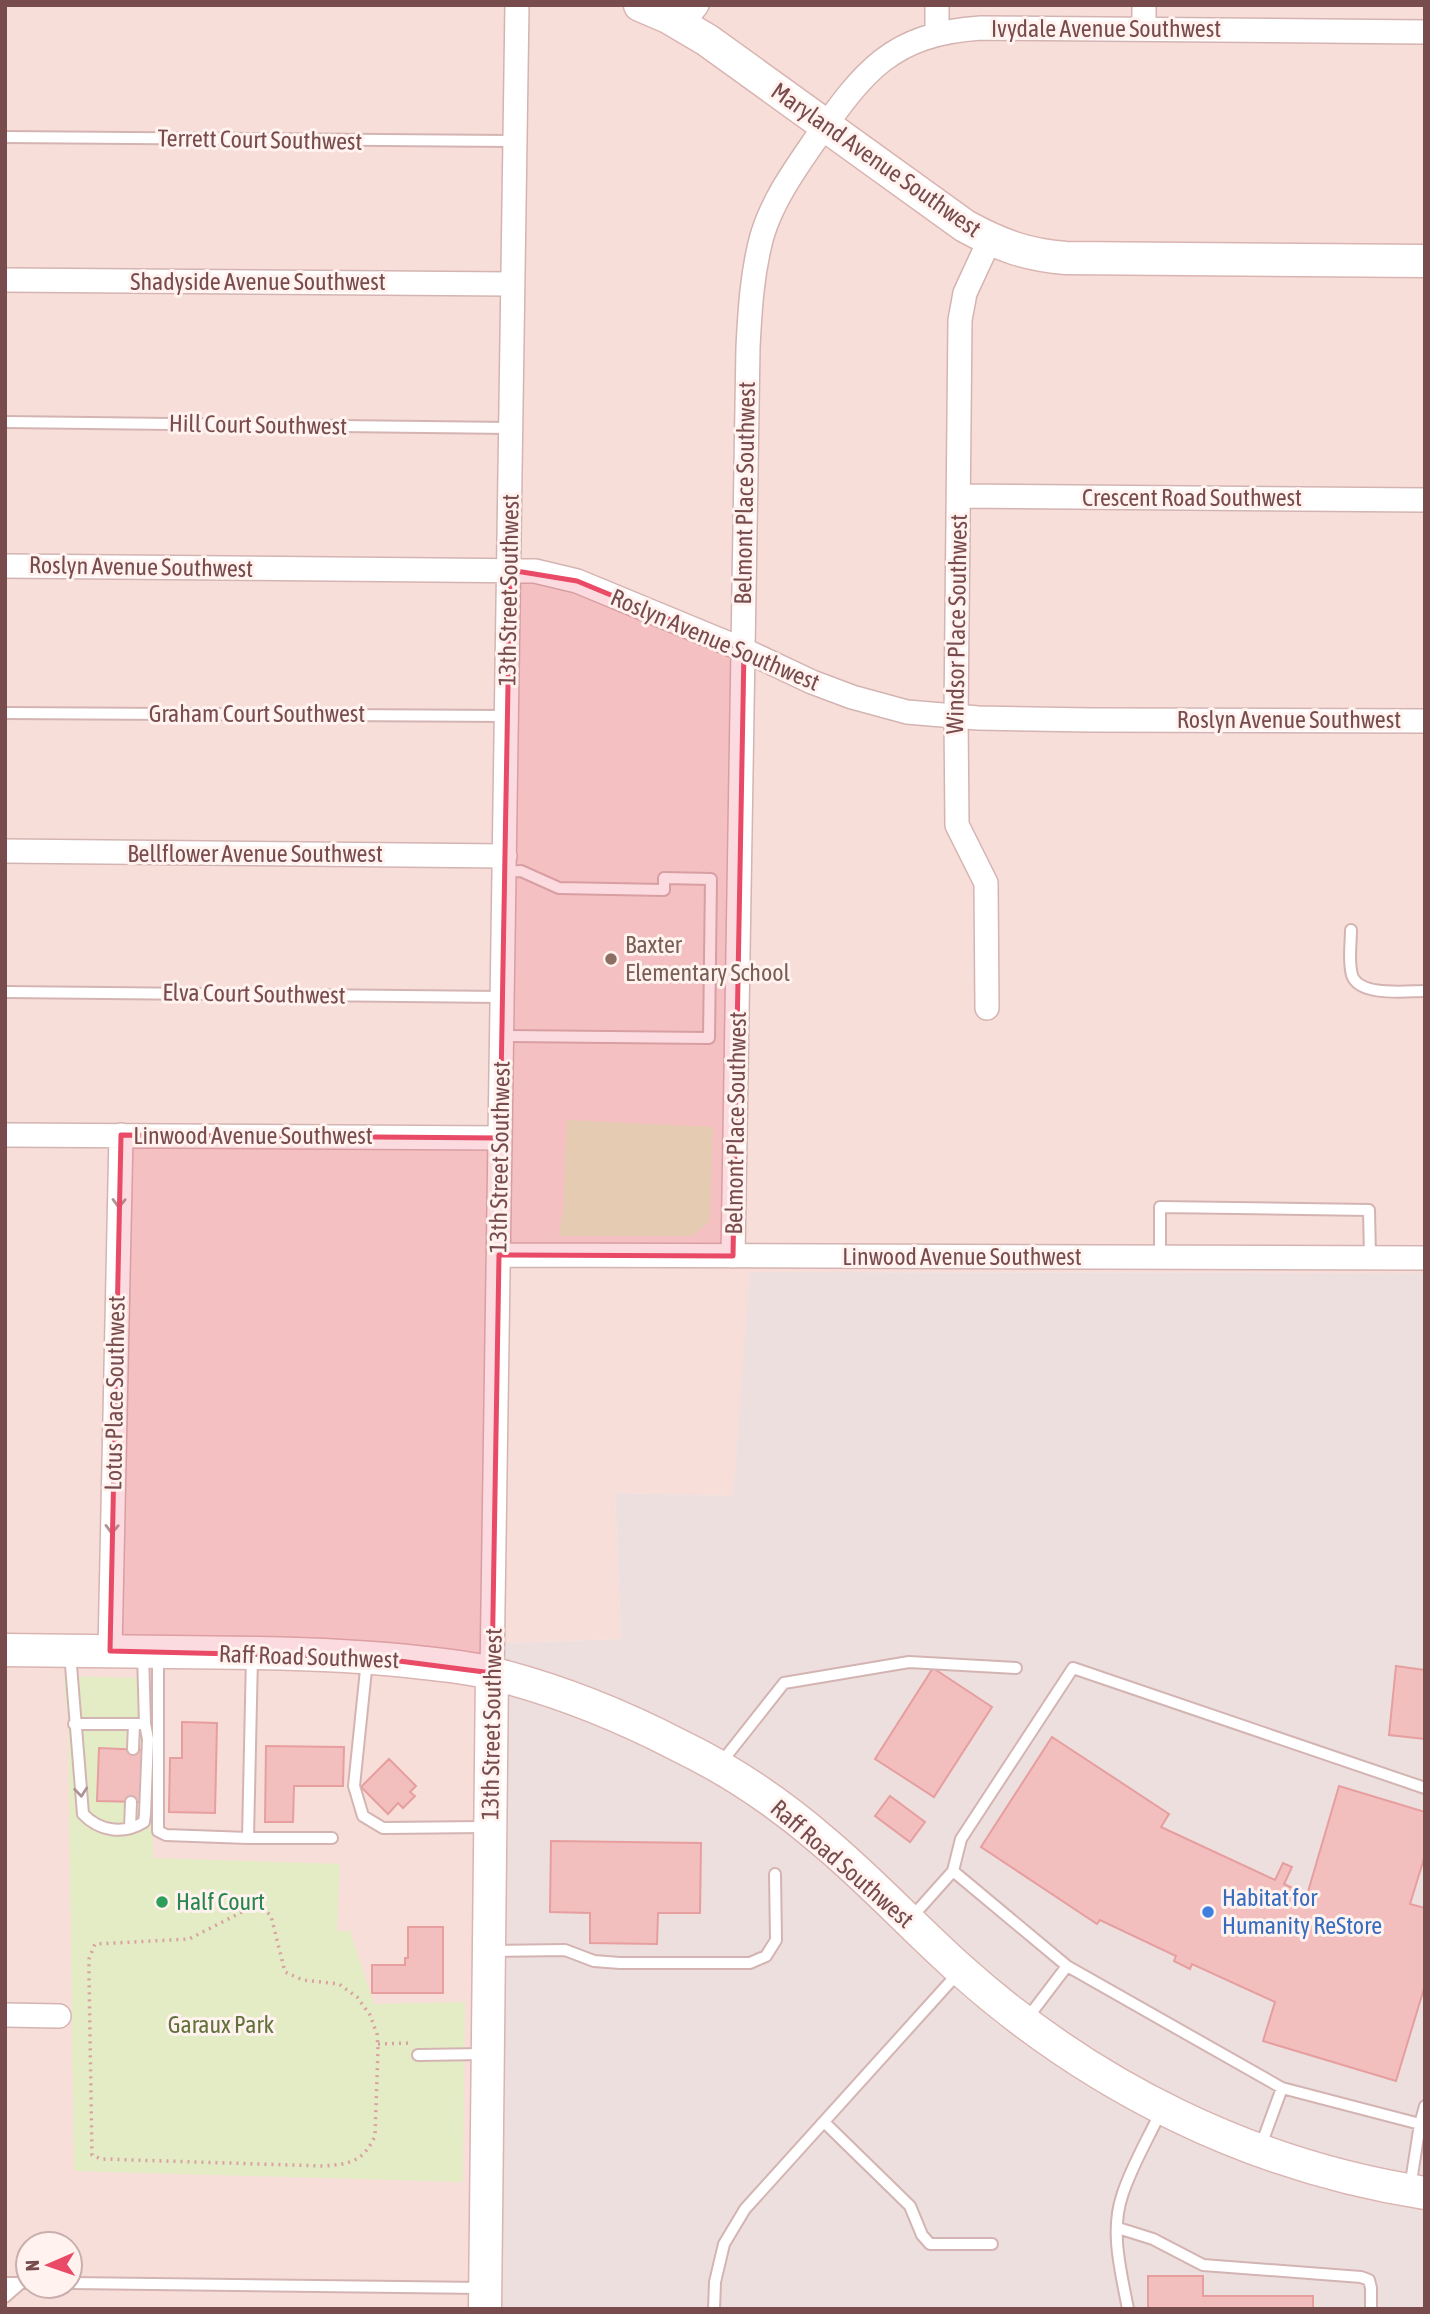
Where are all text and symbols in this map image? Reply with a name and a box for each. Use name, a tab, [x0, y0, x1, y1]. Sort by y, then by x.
street label: Ivydale Avenue Southwest	[991, 15, 1221, 42]
street label: Maryland Avenue Southwest	[766, 77, 986, 242]
street label: Terrett Court Southwest	[157, 124, 363, 155]
street label: Shadyside Avenue Southwest	[130, 268, 386, 295]
street label: Belmont Place Southwest	[729, 381, 760, 605]
street label: Hill Court Southwest	[169, 409, 347, 440]
street label: Crescent Road Southwest	[1082, 484, 1302, 511]
street label: 13th Street Southwest	[493, 494, 524, 686]
street label: Windsor Place Southwest	[941, 514, 972, 734]
street label: Roslyn Avenue Southwest	[29, 551, 253, 582]
street label: Roslyn Avenue Southwest	[607, 583, 824, 696]
street label: Graham Court Southwest	[149, 700, 365, 727]
street label: Roslyn Avenue Southwest	[1177, 706, 1401, 733]
street label: Bellflower Avenue Southwest	[127, 840, 383, 867]
place label: Baxter Elementary School	[625, 931, 791, 986]
marker: Baxter Elementary School	[603, 951, 619, 967]
street label: Elva Court Southwest	[162, 978, 346, 1009]
street label: Belmont Place Southwest	[720, 1011, 751, 1235]
street label: 13th Street Southwest	[484, 1061, 515, 1253]
street label: Linwood Avenue Southwest	[133, 1122, 373, 1149]
one-way arrow	[112, 1198, 127, 1209]
street label: Linwood Avenue Southwest	[842, 1243, 1082, 1270]
street label: Lotus Place Southwest	[99, 1295, 130, 1491]
one-way arrow	[105, 1524, 120, 1535]
street label: 13th Street Southwest	[476, 1628, 507, 1820]
street label: Raff Road Southwest	[218, 1640, 400, 1673]
one-way arrow	[73, 1787, 88, 1798]
street label: Raff Road Southwest	[765, 1794, 919, 1933]
place label: Habitat for Humanity ReStore	[1222, 1884, 1382, 1939]
place label: Half Court	[176, 1888, 265, 1915]
marker: Half Court	[154, 1894, 170, 1910]
marker: Habitat for Humanity ReStore	[1200, 1904, 1216, 1920]
park label: Garaux Park	[168, 2011, 275, 2038]
north arrow	[14, 2230, 84, 2300]
text: N	[21, 2260, 43, 2272]

